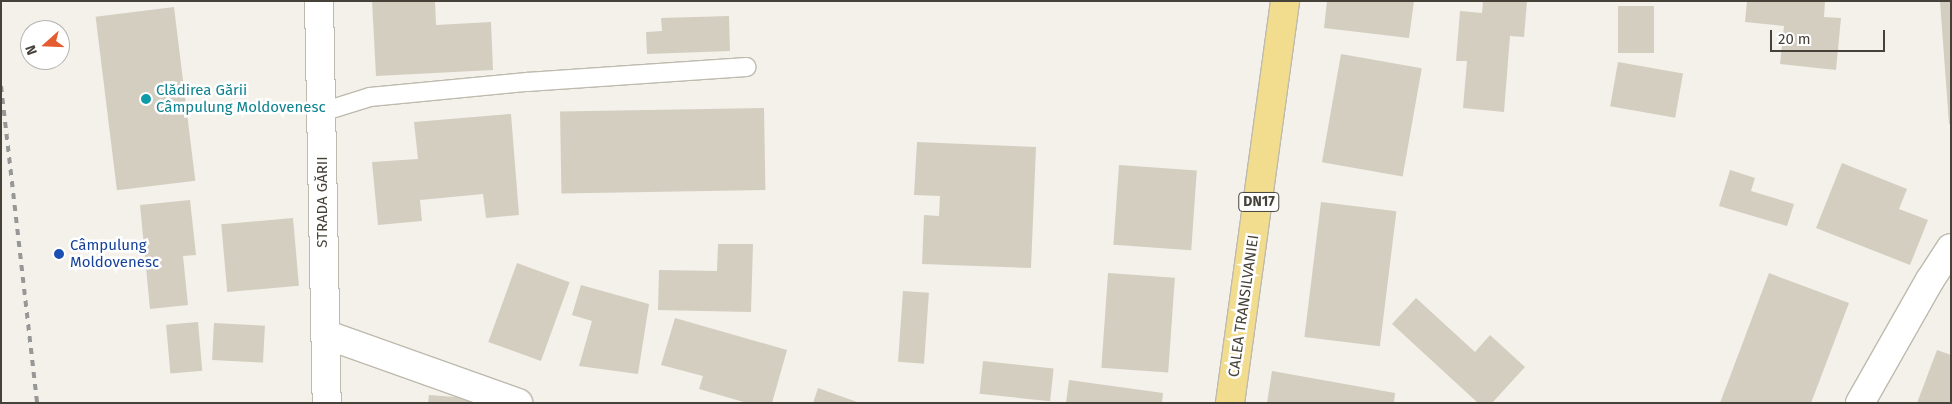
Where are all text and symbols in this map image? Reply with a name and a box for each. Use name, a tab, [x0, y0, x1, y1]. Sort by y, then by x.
north arrow	[20, 20, 70, 70]
scale bar	[1772, 20, 1887, 52]
text: 20 m	[1778, 30, 1811, 48]
text: N	[22, 43, 41, 57]
place label: Clădirea Gării Câmpulung Moldovenesc	[156, 81, 326, 116]
marker: Clădirea Gării Câmpulung Moldovenesc	[140, 93, 152, 105]
street label: STRADA GĂRII	[314, 156, 332, 248]
road number: DN17	[1238, 190, 1280, 213]
street label: CALEA TRANSILVANIEI	[1225, 234, 1263, 378]
place label: Câmpulung Moldovenesc	[70, 236, 159, 271]
marker: Câmpulung Moldovenesc	[52, 247, 66, 261]

